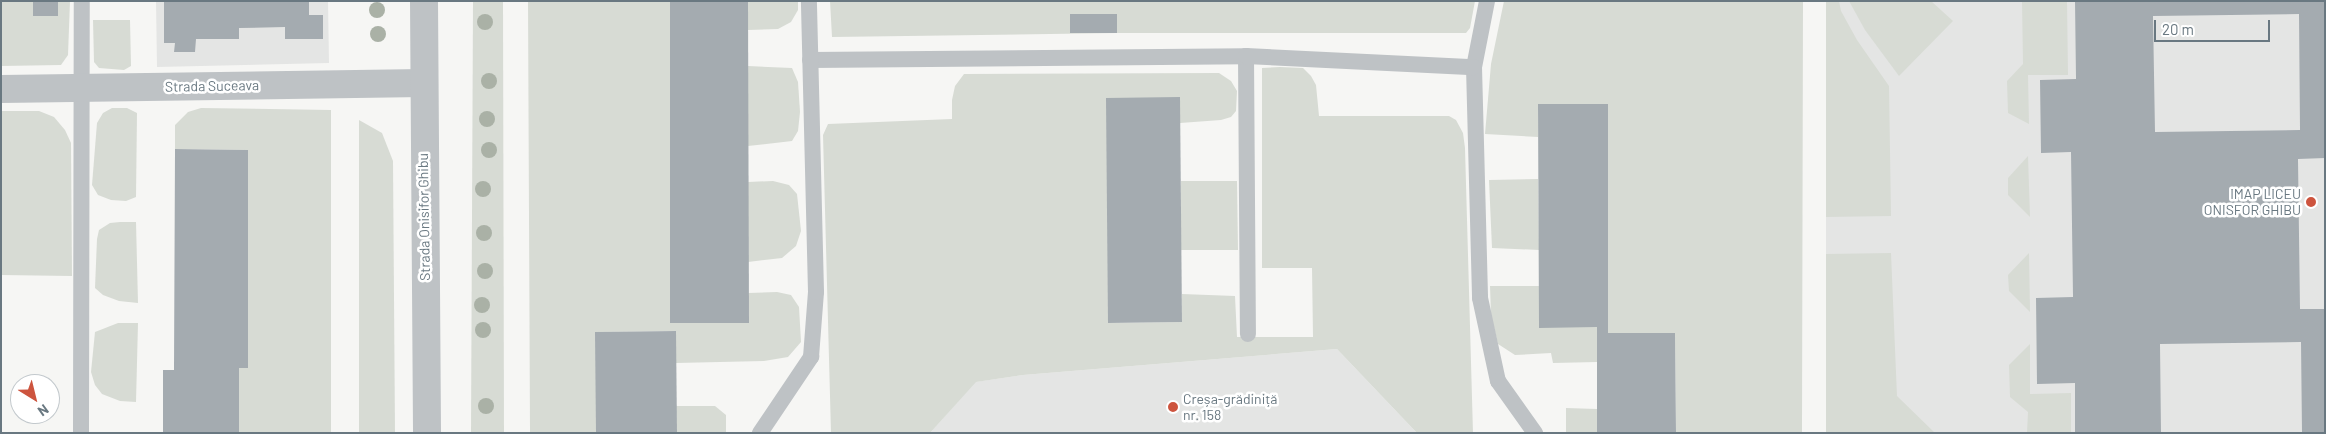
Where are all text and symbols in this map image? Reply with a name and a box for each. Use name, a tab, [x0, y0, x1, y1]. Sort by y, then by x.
scale bar	[2156, 10, 2272, 42]
text: 20 m	[2162, 20, 2194, 38]
street label: Strada Suceava	[165, 77, 259, 95]
street label: Strada Onisifor Ghibu	[414, 153, 434, 281]
place label: IMAP LICEU ONISFOR GHIBU	[2204, 186, 2301, 218]
marker: IMAP LICEU ONISFOR GHIBU	[2305, 196, 2317, 208]
north arrow	[10, 374, 60, 424]
place label: Creșa-grădiniță nr. 158	[1183, 391, 1277, 424]
text: N	[35, 401, 52, 420]
marker: Creșa-grădiniță nr. 158	[1167, 401, 1179, 413]

